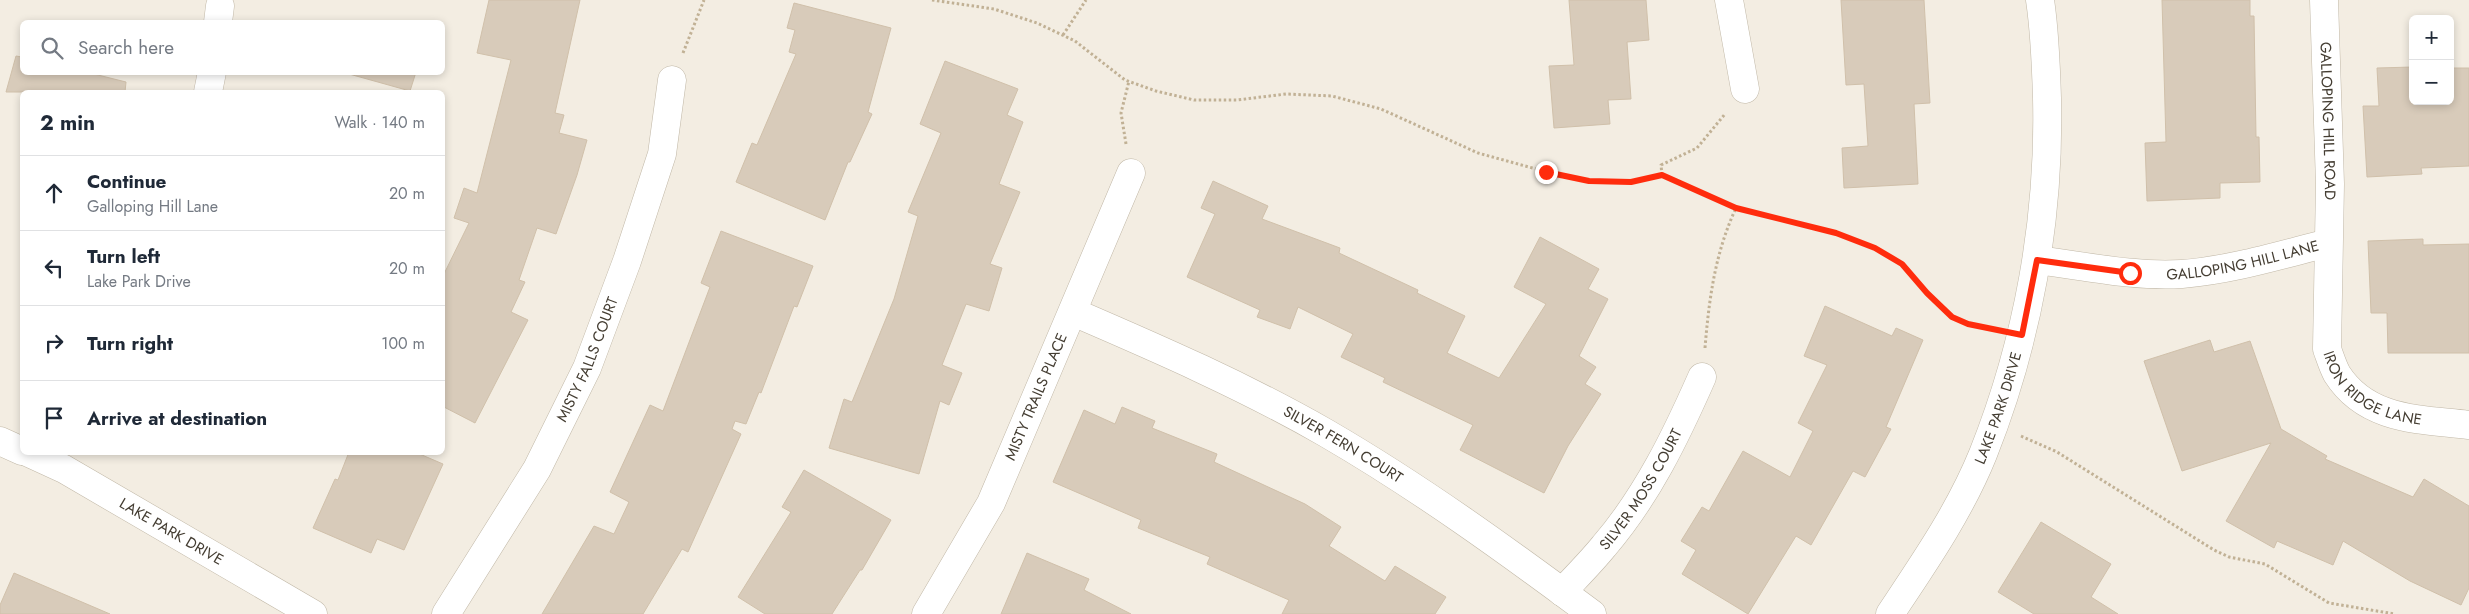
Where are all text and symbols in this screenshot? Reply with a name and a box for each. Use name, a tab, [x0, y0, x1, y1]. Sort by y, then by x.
map controls	[2409, 15, 2454, 105]
button: +	[2409, 15, 2454, 60]
search box	[20, 20, 445, 75]
icon: search	[38, 34, 66, 62]
text: Search here	[78, 34, 174, 61]
street label: GALLOPING HILL ROAD	[2314, 42, 2341, 200]
button: −	[2409, 60, 2454, 105]
text: 2 min	[40, 108, 95, 138]
text: Walk · 140 m	[335, 111, 425, 134]
route end	[1535, 161, 1558, 184]
text: Continue	[87, 168, 166, 195]
icon: ahead	[40, 179, 68, 207]
text: 20 m	[389, 182, 425, 205]
text: Galloping Hill Lane	[87, 195, 218, 218]
street label: GALLOPING HILL LANE	[2166, 235, 2321, 286]
text: Turn left	[87, 243, 160, 270]
icon: left	[40, 254, 68, 282]
text: 20 m	[389, 257, 425, 280]
route start	[2119, 262, 2142, 285]
text: Lake Park Drive	[87, 270, 191, 293]
street label: MISTY FALLS COURT	[551, 294, 624, 426]
icon: right	[40, 329, 68, 357]
text: Turn right	[87, 330, 173, 357]
street label: MISTY TRAILS PLACE	[999, 330, 1073, 464]
text: 100 m	[381, 332, 425, 355]
street label: IRON RIDGE LANE	[2318, 348, 2423, 431]
street label: LAKE PARK DRIVE	[1969, 349, 2027, 468]
street label: SILVER FERN COURT	[1279, 400, 1407, 488]
icon: arrive	[40, 404, 68, 432]
text: Arrive at destination	[87, 405, 267, 432]
street label: SILVER MOSS COURT	[1594, 425, 1687, 555]
street label: LAKE PARK DRIVE	[115, 493, 228, 571]

